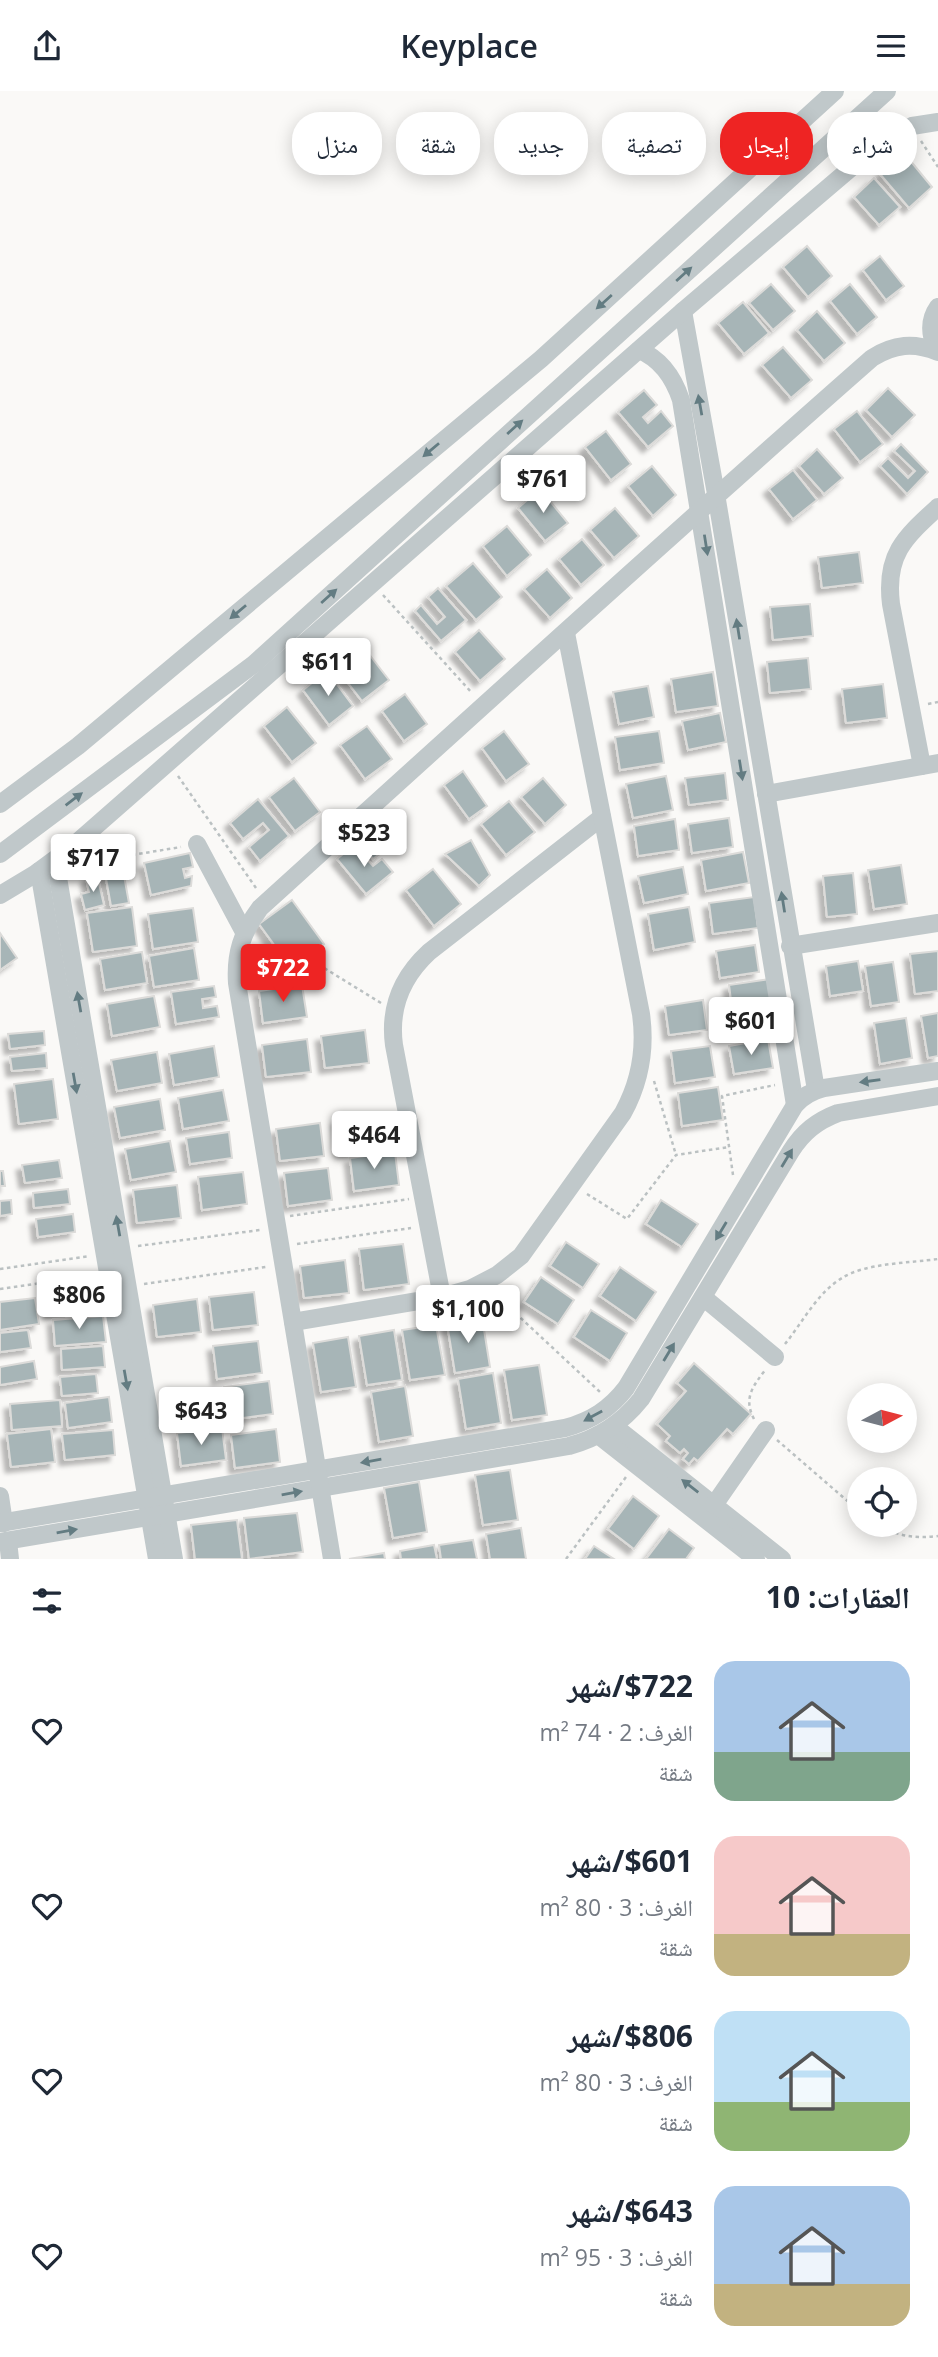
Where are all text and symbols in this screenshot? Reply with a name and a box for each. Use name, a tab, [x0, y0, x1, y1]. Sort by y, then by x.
text: Keyplace	[400, 24, 538, 67]
icon: share	[28, 27, 66, 65]
icon: menu	[872, 27, 910, 65]
chip: منزل	[292, 112, 382, 175]
chip: شقة	[396, 112, 480, 175]
chip: جديد	[494, 112, 588, 175]
chip: تصفية	[602, 112, 706, 175]
chip: إيجار	[720, 112, 813, 175]
chip: شراء	[827, 112, 917, 175]
one-way arrow	[675, 267, 692, 283]
one-way arrow	[596, 293, 613, 309]
one-way arrow	[694, 394, 705, 416]
one-way arrow	[506, 419, 524, 435]
one-way arrow	[423, 442, 440, 457]
pin: $761	[502, 455, 584, 515]
text: $761	[517, 462, 569, 494]
one-way arrow	[700, 534, 711, 556]
one-way arrow	[320, 589, 337, 605]
one-way arrow	[229, 604, 247, 620]
one-way arrow	[732, 618, 743, 640]
pin: $611	[287, 639, 369, 698]
text: $611	[302, 645, 354, 677]
one-way arrow	[736, 759, 747, 781]
one-way arrow	[65, 792, 84, 806]
pin: $523	[323, 809, 405, 869]
text: $523	[338, 816, 390, 848]
pin: $717	[52, 835, 134, 894]
text: $717	[67, 841, 119, 873]
one-way arrow	[777, 891, 788, 913]
pin: $722	[242, 944, 324, 1004]
text: $722	[257, 951, 309, 983]
one-way arrow	[74, 991, 85, 1013]
pin: $601	[710, 997, 792, 1057]
text: $601	[725, 1004, 777, 1036]
one-way arrow	[70, 1072, 81, 1094]
one-way arrow	[859, 1076, 881, 1087]
pin: $464	[333, 1111, 415, 1171]
text: $464	[348, 1118, 400, 1150]
one-way arrow	[780, 1148, 793, 1167]
one-way arrow	[112, 1215, 123, 1237]
one-way arrow	[715, 1221, 728, 1240]
pin: $806	[38, 1271, 120, 1331]
text: $806	[53, 1278, 105, 1310]
pin: $1,100	[411, 1285, 525, 1345]
text: $1,100	[432, 1292, 504, 1324]
one-way arrow	[663, 1343, 675, 1362]
one-way arrow	[121, 1369, 132, 1391]
north arrow	[847, 1383, 917, 1453]
map controls	[847, 1383, 917, 1537]
pin: $643	[160, 1387, 242, 1447]
text: $643	[175, 1394, 227, 1426]
one-way arrow	[584, 1410, 603, 1422]
one-way arrow	[360, 1456, 382, 1467]
button: locate	[847, 1467, 917, 1537]
one-way arrow	[681, 1479, 699, 1494]
one-way arrow	[281, 1487, 303, 1498]
one-way arrow	[56, 1525, 78, 1536]
text: العقارات: 10	[766, 1576, 910, 1617]
icon: filters	[28, 1582, 66, 1620]
text: $722/شهر	[567, 1665, 693, 1706]
icon: home	[770, 1689, 854, 1773]
icon: heart	[28, 1712, 66, 1750]
text: الغرف: 2 · 74 m²	[540, 1716, 693, 1748]
text: شقة	[659, 1756, 693, 1788]
text: $601/شهر	[567, 1840, 693, 1881]
icon: home	[770, 1864, 854, 1948]
icon: heart	[28, 1887, 66, 1925]
text: الغرف: 3 · 80 m²	[540, 1891, 693, 1923]
text: شقة	[659, 1931, 693, 1963]
text: $806/شهر	[567, 2015, 693, 2056]
icon: home	[770, 2039, 854, 2123]
icon: heart	[28, 2062, 66, 2100]
text: الغرف: 3 · 80 m²	[540, 2066, 693, 2098]
text: شقة	[659, 2106, 693, 2138]
text: $643/شهر	[567, 2190, 693, 2231]
icon: home	[770, 2214, 854, 2298]
icon: heart	[28, 2237, 66, 2275]
text: الغرف: 3 · 95 m²	[540, 2241, 693, 2273]
text: شقة	[659, 2281, 693, 2313]

